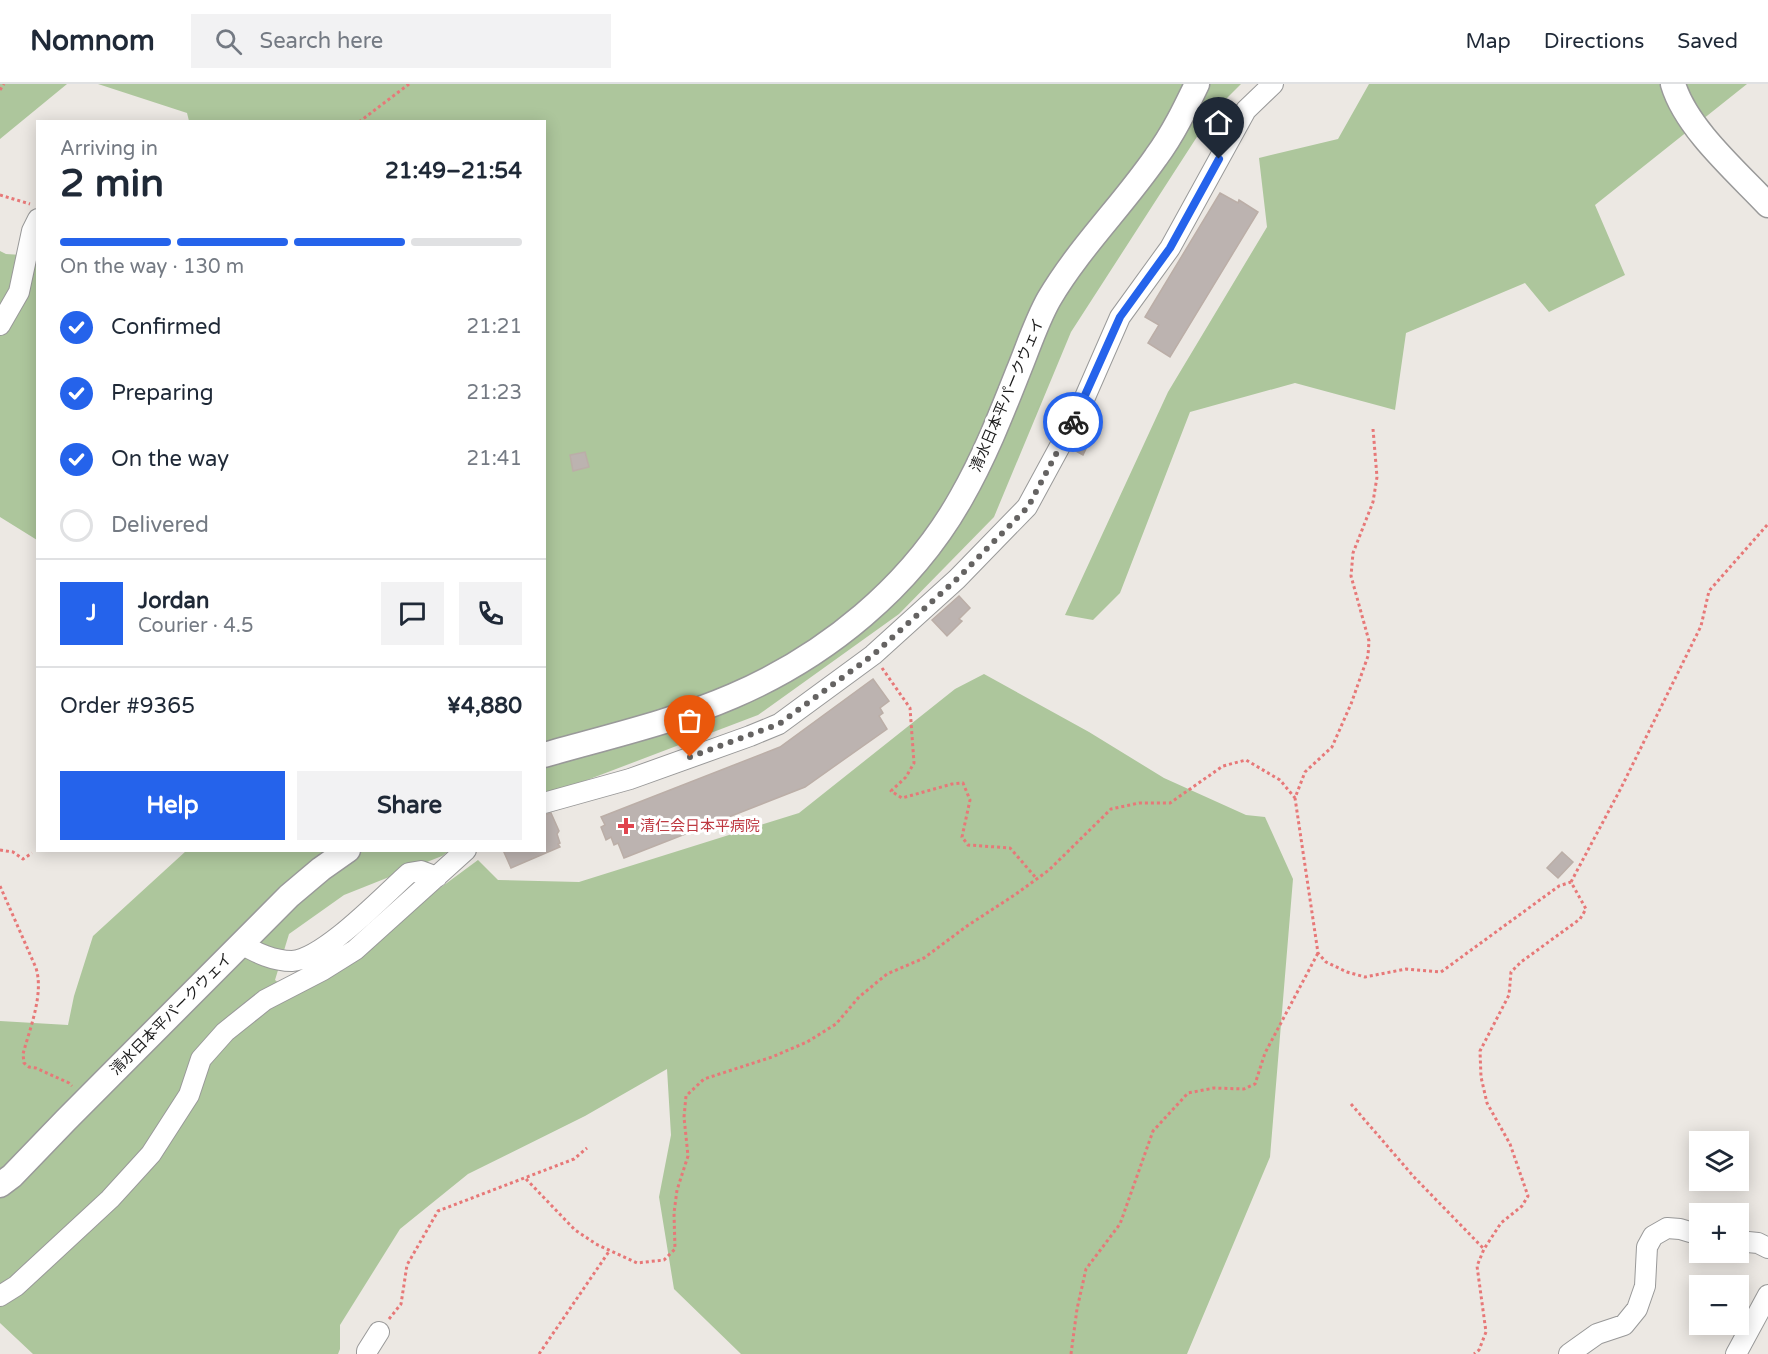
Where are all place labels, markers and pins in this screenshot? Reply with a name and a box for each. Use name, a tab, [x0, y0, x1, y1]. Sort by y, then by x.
pin	[1193, 97, 1244, 159]
pin	[664, 695, 715, 757]
marker: 清仁会日本平病院	[617, 817, 635, 835]
place label: 清仁会日本平病院	[640, 817, 760, 835]

